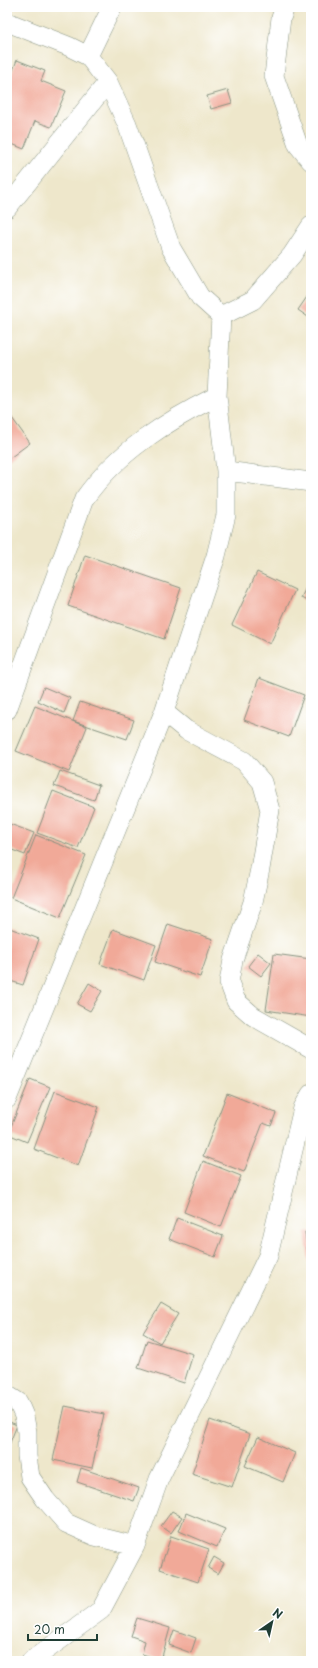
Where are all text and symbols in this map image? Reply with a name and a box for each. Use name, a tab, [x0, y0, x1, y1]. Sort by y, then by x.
north arrow	[252, 1602, 292, 1642]
text: N	[270, 1604, 286, 1623]
scale bar	[28, 1616, 97, 1642]
text: 20 m	[34, 1620, 65, 1638]

